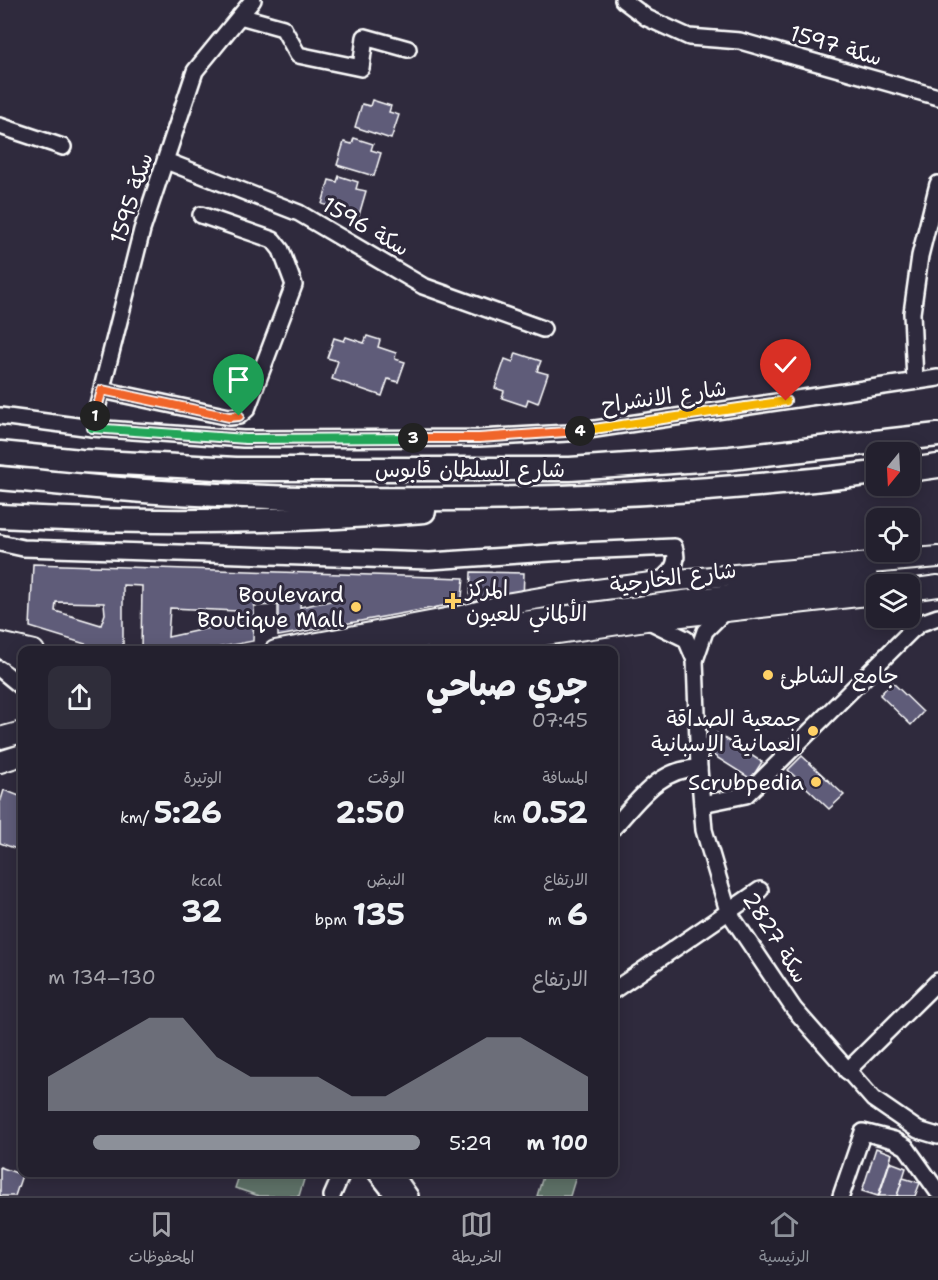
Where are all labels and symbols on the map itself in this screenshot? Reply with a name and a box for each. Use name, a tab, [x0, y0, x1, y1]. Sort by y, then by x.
street label: سكة 1597	[786, 18, 886, 73]
street label: سكة 1595	[103, 149, 160, 247]
street label: سكة 1596	[317, 190, 414, 263]
pin	[760, 339, 811, 401]
pin	[213, 354, 264, 416]
street label: شارع الانشراح	[600, 373, 729, 421]
pin: 1	[80, 401, 110, 431]
pin: 4	[565, 416, 595, 446]
pin: 3	[398, 423, 428, 453]
north arrow	[866, 442, 920, 496]
street label: شارع السلطان قابوس	[375, 455, 565, 485]
street label: شارع الخارجية	[608, 555, 738, 601]
place label: المركز الألماني للعيون	[464, 574, 587, 633]
place label: Boulevard Boutique Mall	[197, 580, 344, 634]
marker: المركز الألماني للعيون	[444, 592, 462, 610]
marker: Boulevard Boutique Mall	[349, 600, 363, 614]
place label: جامع الشاطئ	[780, 661, 899, 692]
marker: جامع الشاطئ	[761, 668, 775, 682]
place label: جمعية الصداقة العمانية الإسبانية	[651, 704, 801, 758]
marker: جمعية الصداقة العمانية الإسبانية	[806, 724, 820, 738]
place label: Scrubpedia	[688, 768, 804, 797]
marker: Scrubpedia	[809, 775, 823, 789]
street label: سكة 2827	[736, 886, 815, 988]

